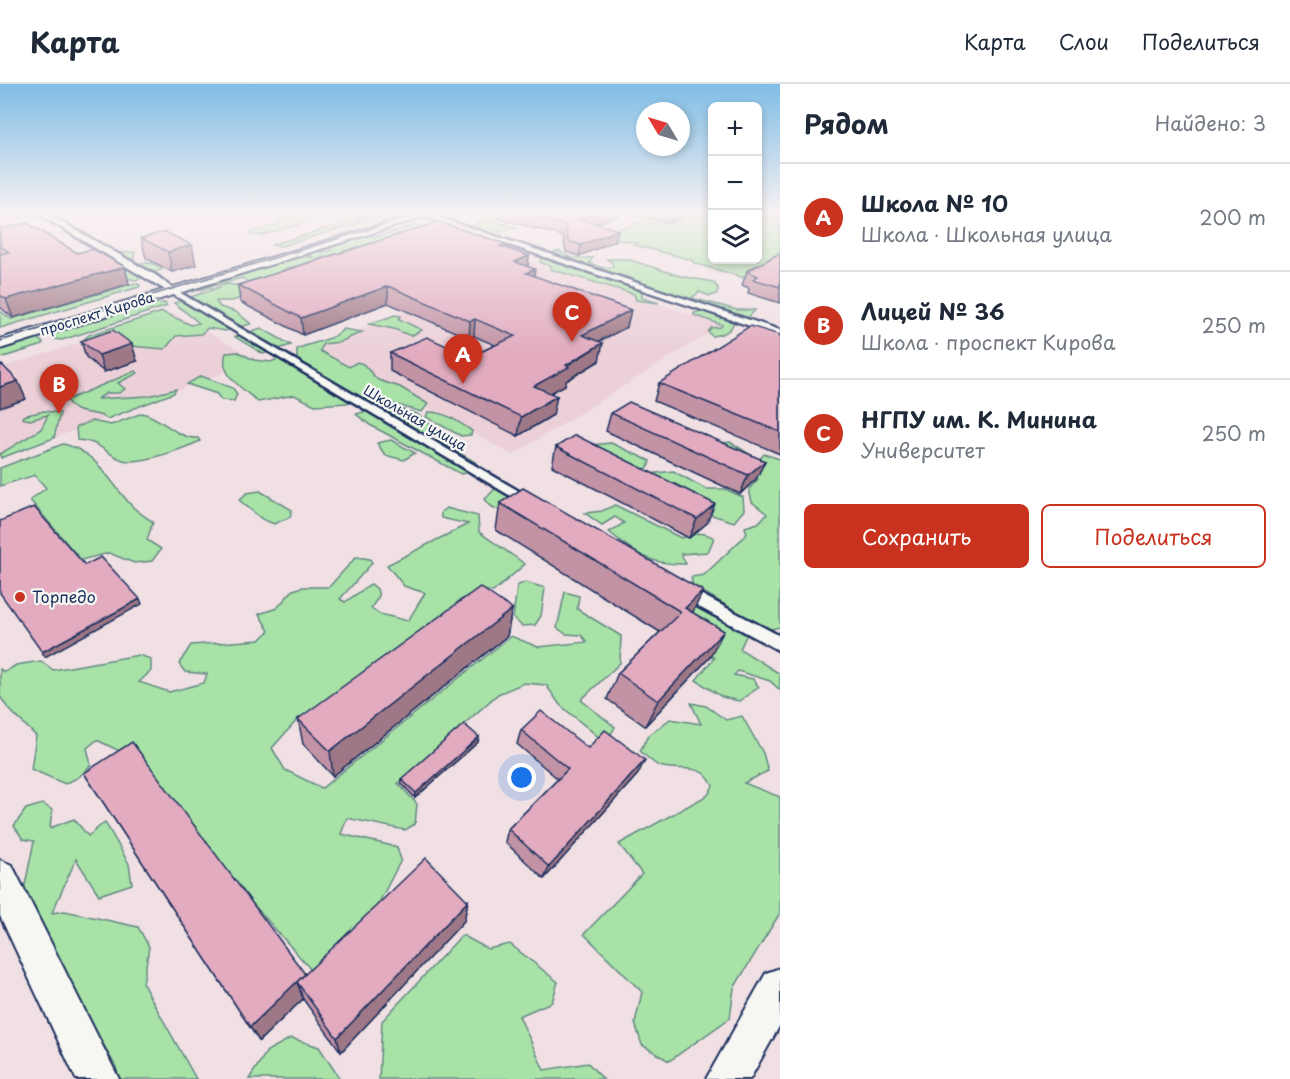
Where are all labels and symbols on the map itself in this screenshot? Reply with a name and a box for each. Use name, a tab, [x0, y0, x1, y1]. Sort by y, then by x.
north arrow	[636, 102, 690, 156]
street label: проспект Кирова	[37, 286, 157, 341]
pin: C	[552, 292, 592, 342]
pin: A	[444, 334, 482, 384]
pin: B	[40, 364, 78, 414]
street label: Школьная улица	[360, 379, 471, 456]
place label: Торпедо	[32, 584, 96, 608]
marker: Торпедо	[13, 590, 27, 604]
your location	[507, 763, 536, 792]

